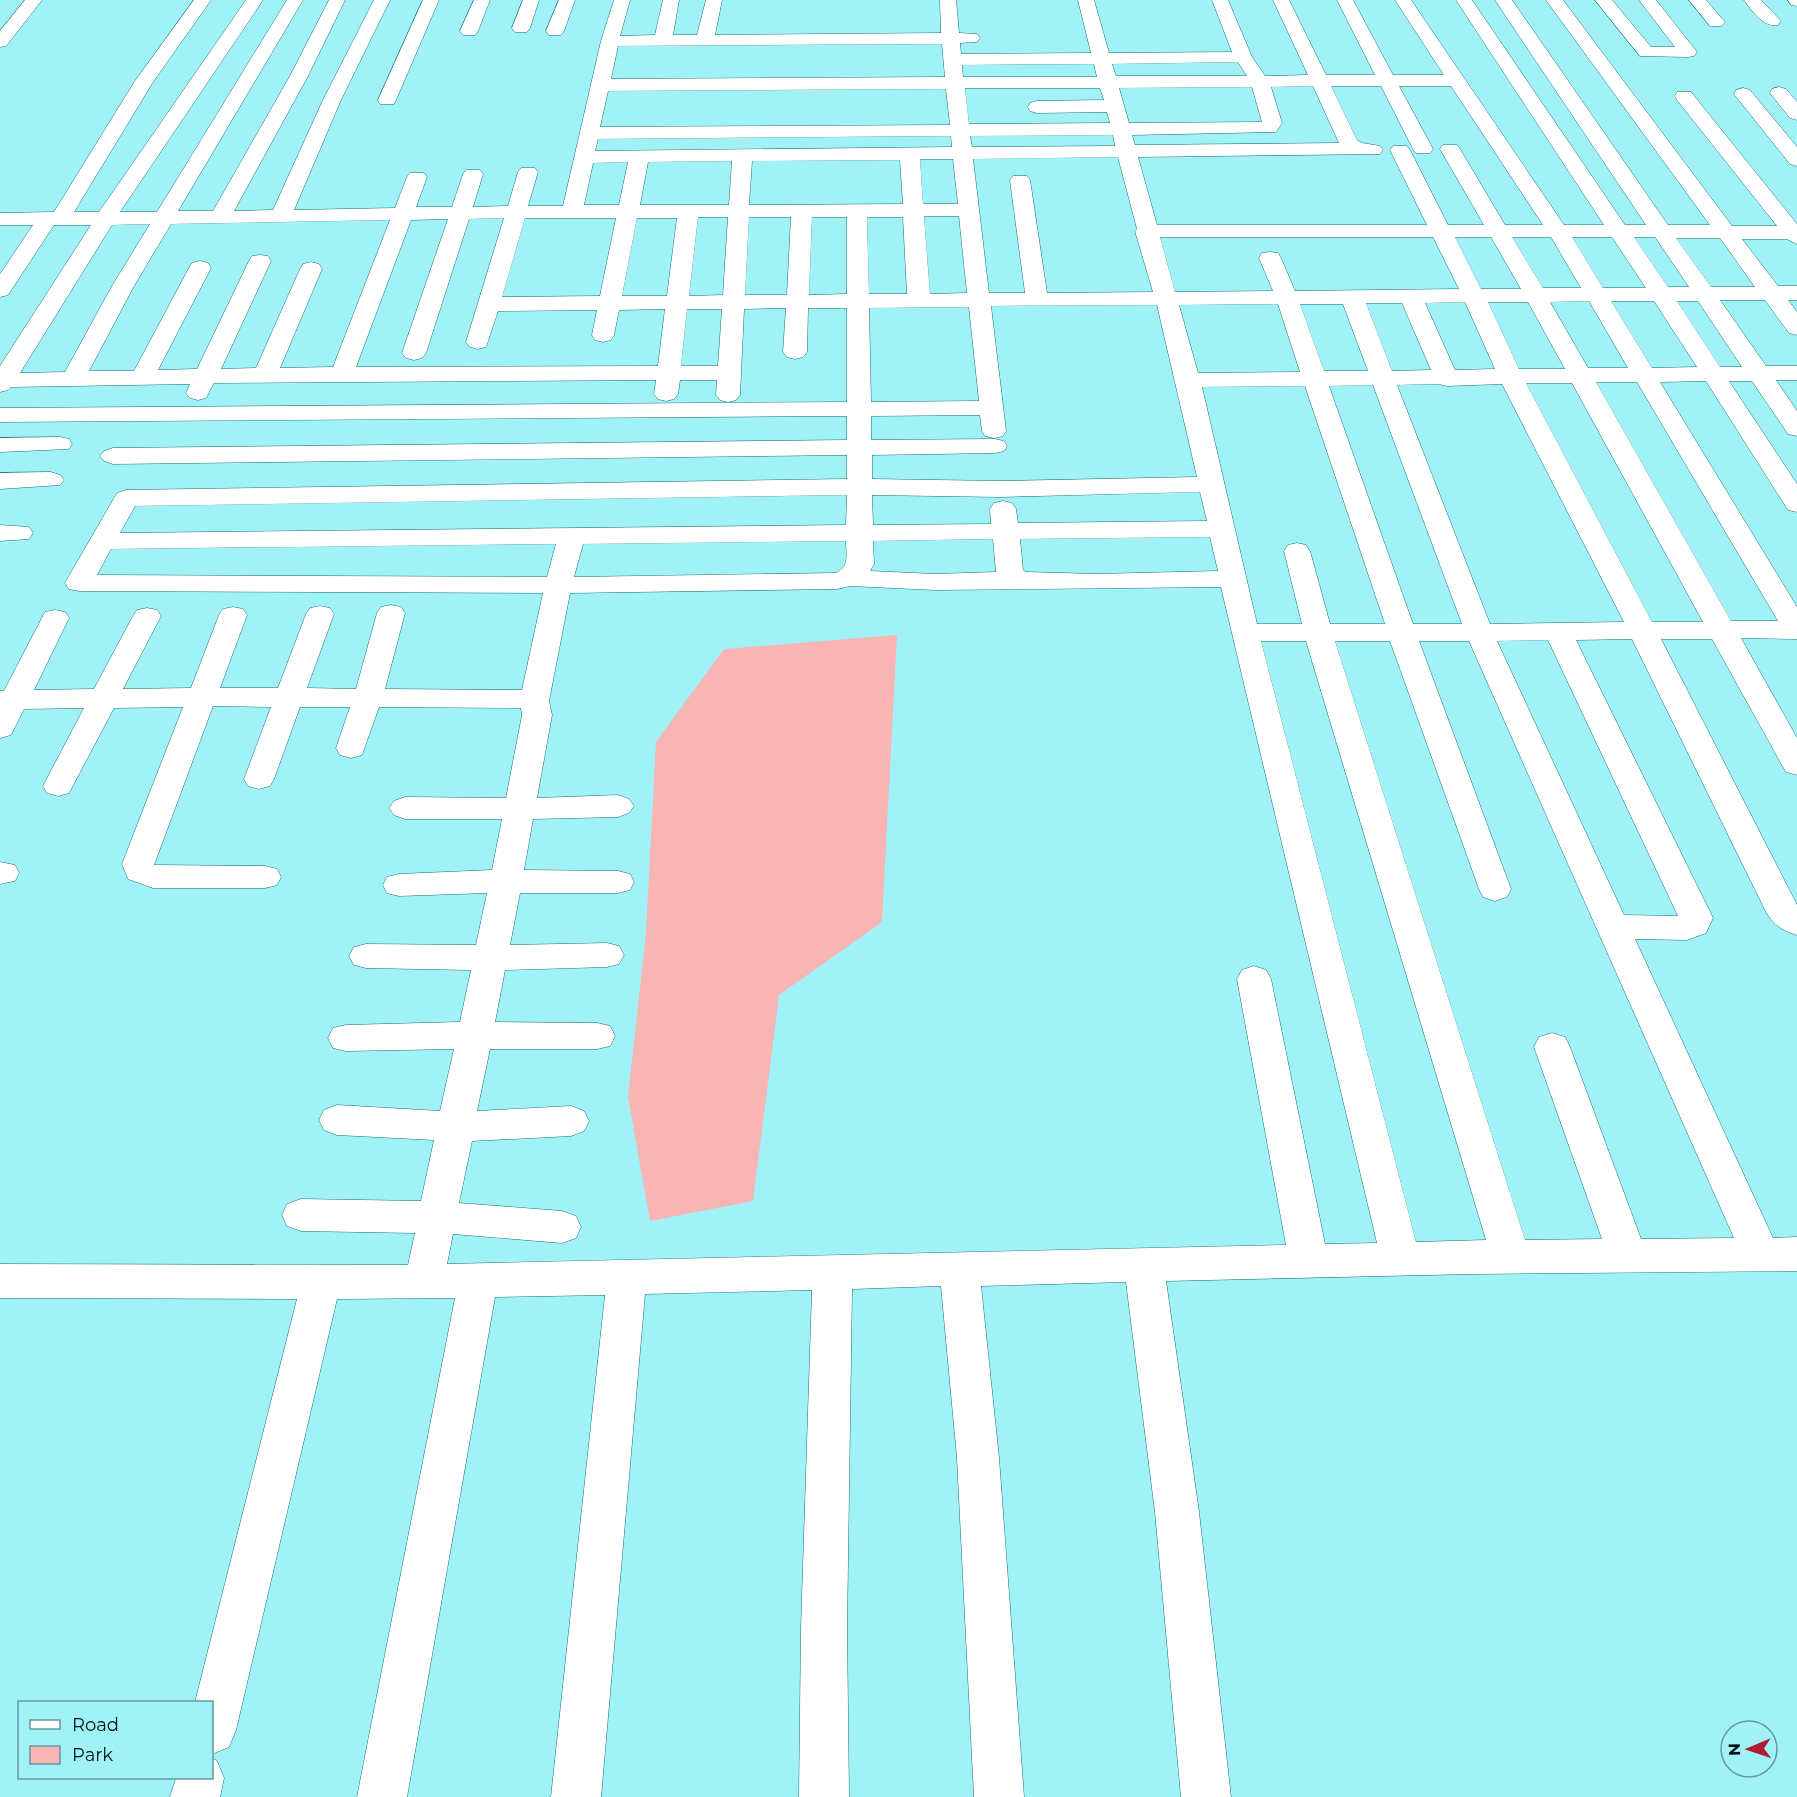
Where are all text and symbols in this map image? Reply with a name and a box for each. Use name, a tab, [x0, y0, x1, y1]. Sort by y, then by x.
legend	[18, 1701, 213, 1779]
text: Road	[72, 1714, 119, 1736]
north arrow	[1719, 1719, 1779, 1779]
text: N	[1725, 1743, 1744, 1756]
text: Park	[72, 1744, 113, 1766]

